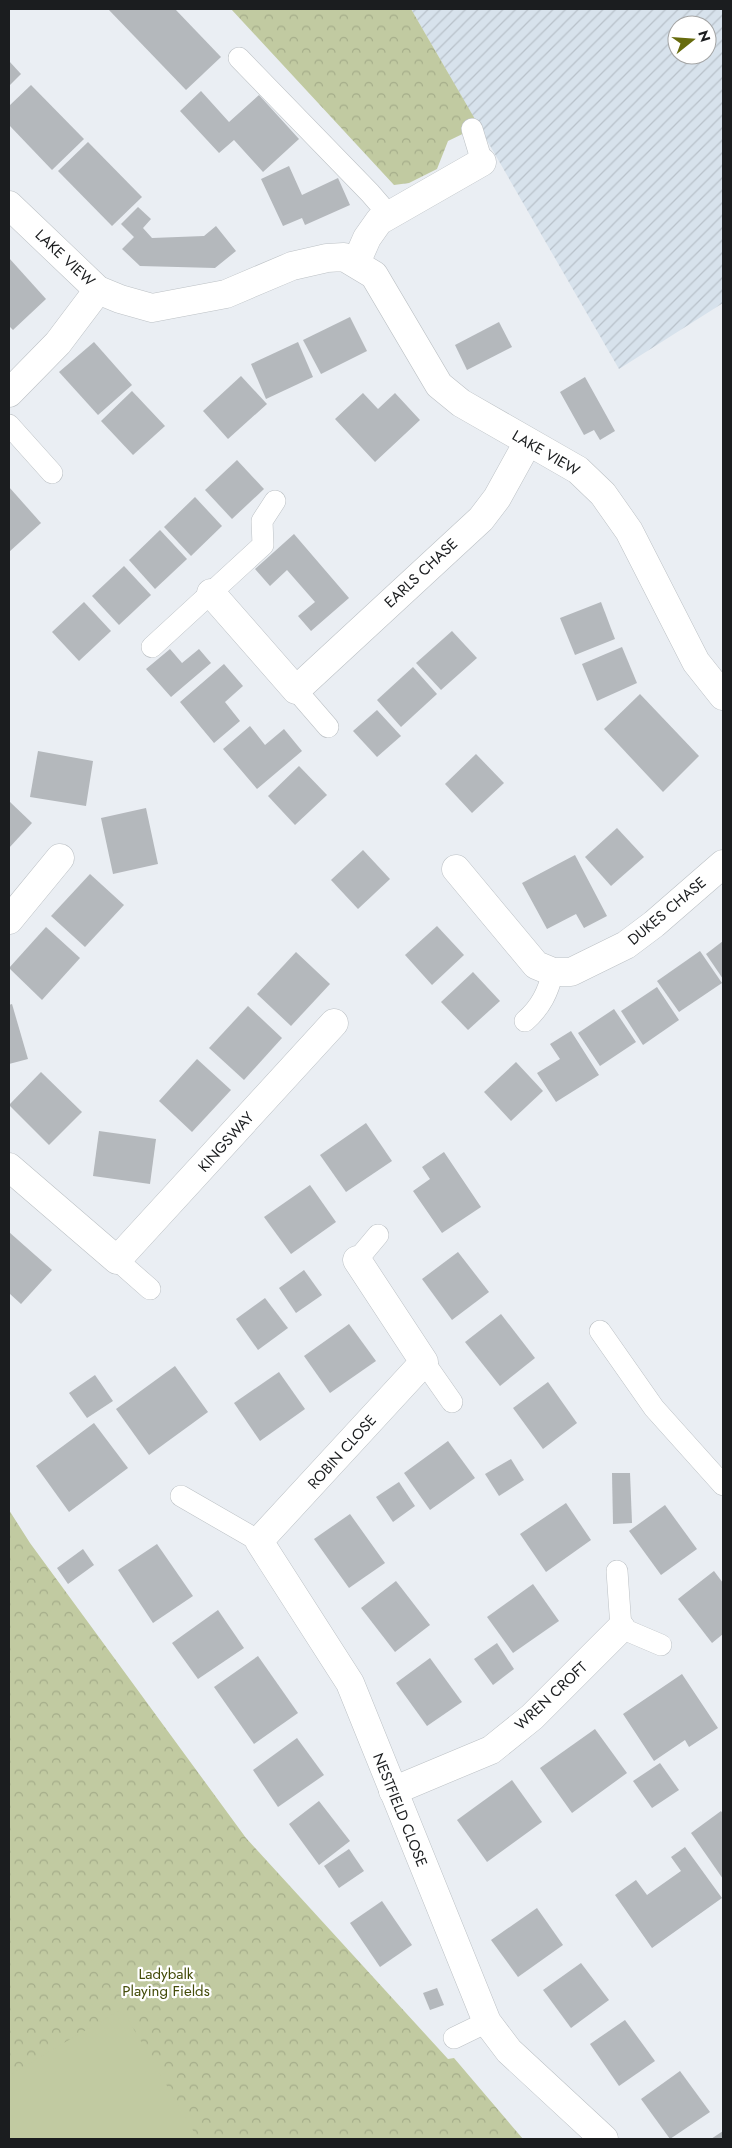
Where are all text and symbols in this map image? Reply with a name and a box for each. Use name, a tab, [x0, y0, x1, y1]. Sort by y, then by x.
north arrow	[667, 15, 717, 65]
text: N	[693, 28, 716, 44]
street label: LAKE VIEW	[30, 224, 100, 292]
street label: LAKE VIEW	[508, 425, 584, 481]
street label: EARLS CHASE	[379, 533, 463, 613]
street label: DUKES CHASE	[623, 872, 711, 950]
street label: KINGSWAY	[193, 1107, 259, 1177]
street label: ROBIN CLOSE	[303, 1410, 381, 1494]
street label: WREN CROFT	[510, 1657, 592, 1735]
street label: NESTFIELD CLOSE	[367, 1750, 433, 1870]
park label: Ladybalk Playing Fields	[122, 1963, 210, 2002]

